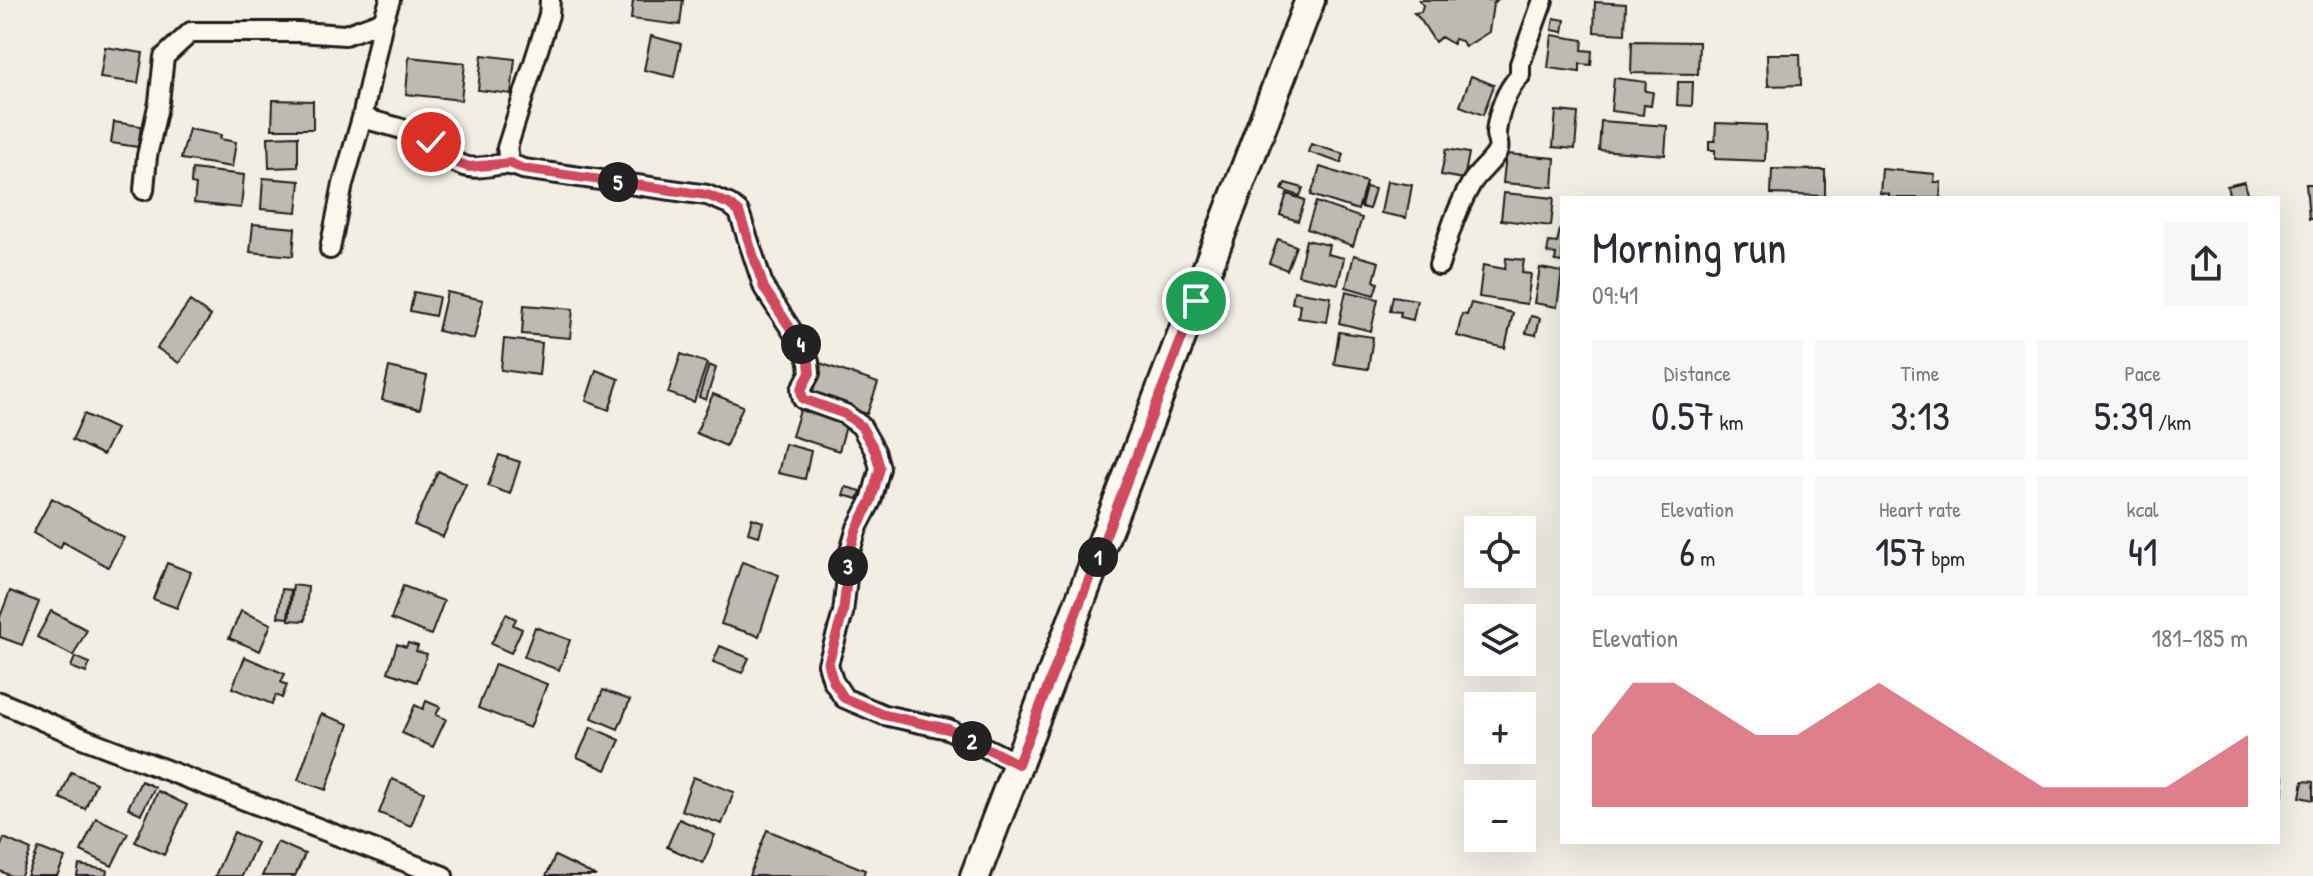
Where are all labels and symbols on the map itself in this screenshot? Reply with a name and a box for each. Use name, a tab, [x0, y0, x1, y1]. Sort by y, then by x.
pin	[397, 108, 465, 176]
pin: 5	[598, 162, 638, 202]
pin	[1162, 267, 1230, 335]
pin: 4	[781, 324, 821, 364]
pin: 1	[1078, 537, 1118, 577]
pin: 3	[828, 546, 868, 586]
pin: 2	[952, 721, 992, 761]

